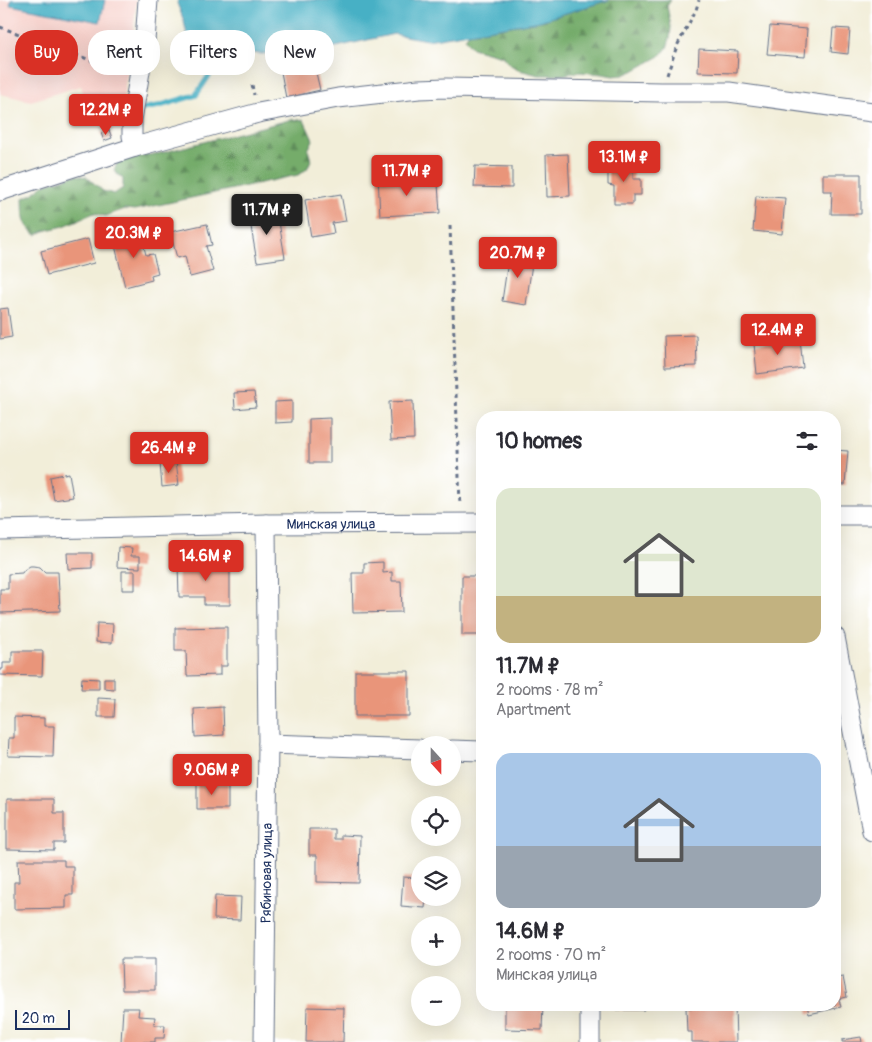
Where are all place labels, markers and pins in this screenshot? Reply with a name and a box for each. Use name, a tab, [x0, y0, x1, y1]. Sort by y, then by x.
pin: 12.2M ₽	[60, 94, 152, 136]
pin: 13.1M ₽	[578, 140, 670, 183]
pin: 11.7M ₽	[361, 154, 453, 197]
pin: 11.7M ₽	[221, 194, 313, 236]
pin: 20.3M ₽	[88, 216, 180, 259]
pin: 20.7M ₽	[472, 236, 564, 279]
pin: 12.4M ₽	[732, 314, 824, 356]
pin: 26.4M ₽	[123, 432, 215, 474]
pin: 14.6M ₽	[160, 540, 252, 582]
pin: 9.06M ₽	[166, 754, 258, 796]

